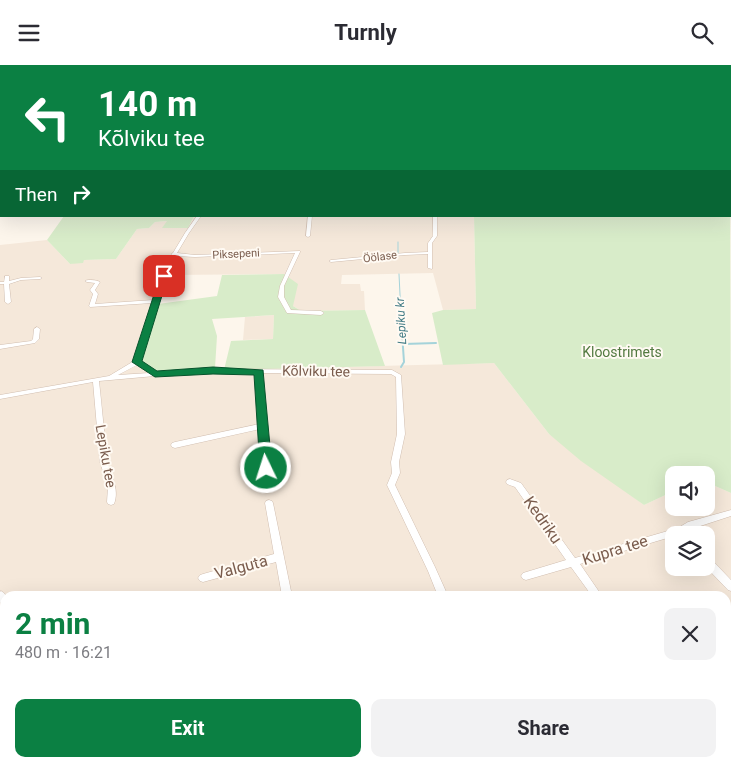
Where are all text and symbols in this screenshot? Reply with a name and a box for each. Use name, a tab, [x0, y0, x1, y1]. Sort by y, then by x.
icon: menu	[15, 19, 43, 47]
icon: search	[688, 19, 716, 47]
text: Turnly	[334, 20, 397, 45]
text: 140 m	[98, 84, 197, 125]
icon: left	[15, 85, 80, 150]
text: Kõlviku tee	[98, 126, 205, 151]
icon: right	[67, 180, 95, 208]
text: Then	[15, 183, 57, 206]
street label: Piksepeni	[212, 246, 260, 262]
street label: Öölase	[362, 248, 398, 266]
pin	[143, 255, 185, 297]
icon: arrive	[150, 262, 178, 290]
water label: Lepiku kr	[393, 296, 409, 345]
park label: Kloostrimets	[582, 344, 662, 360]
street label: Kõlviku tee	[282, 362, 350, 380]
street label: Lepiku tee	[93, 423, 119, 489]
position arrow	[239, 441, 291, 493]
map controls	[665, 466, 715, 576]
button: sound	[665, 466, 715, 516]
street label: Kedriku	[520, 493, 566, 547]
button: layers	[665, 526, 715, 576]
street label: Kupra tee	[580, 531, 650, 569]
street label: Valguta	[212, 551, 270, 583]
text: 2 min	[15, 606, 90, 641]
button: close	[664, 608, 716, 660]
text: 480 m · 16:21	[15, 643, 112, 662]
button: Exit	[15, 699, 361, 757]
button: Share	[371, 699, 716, 757]

